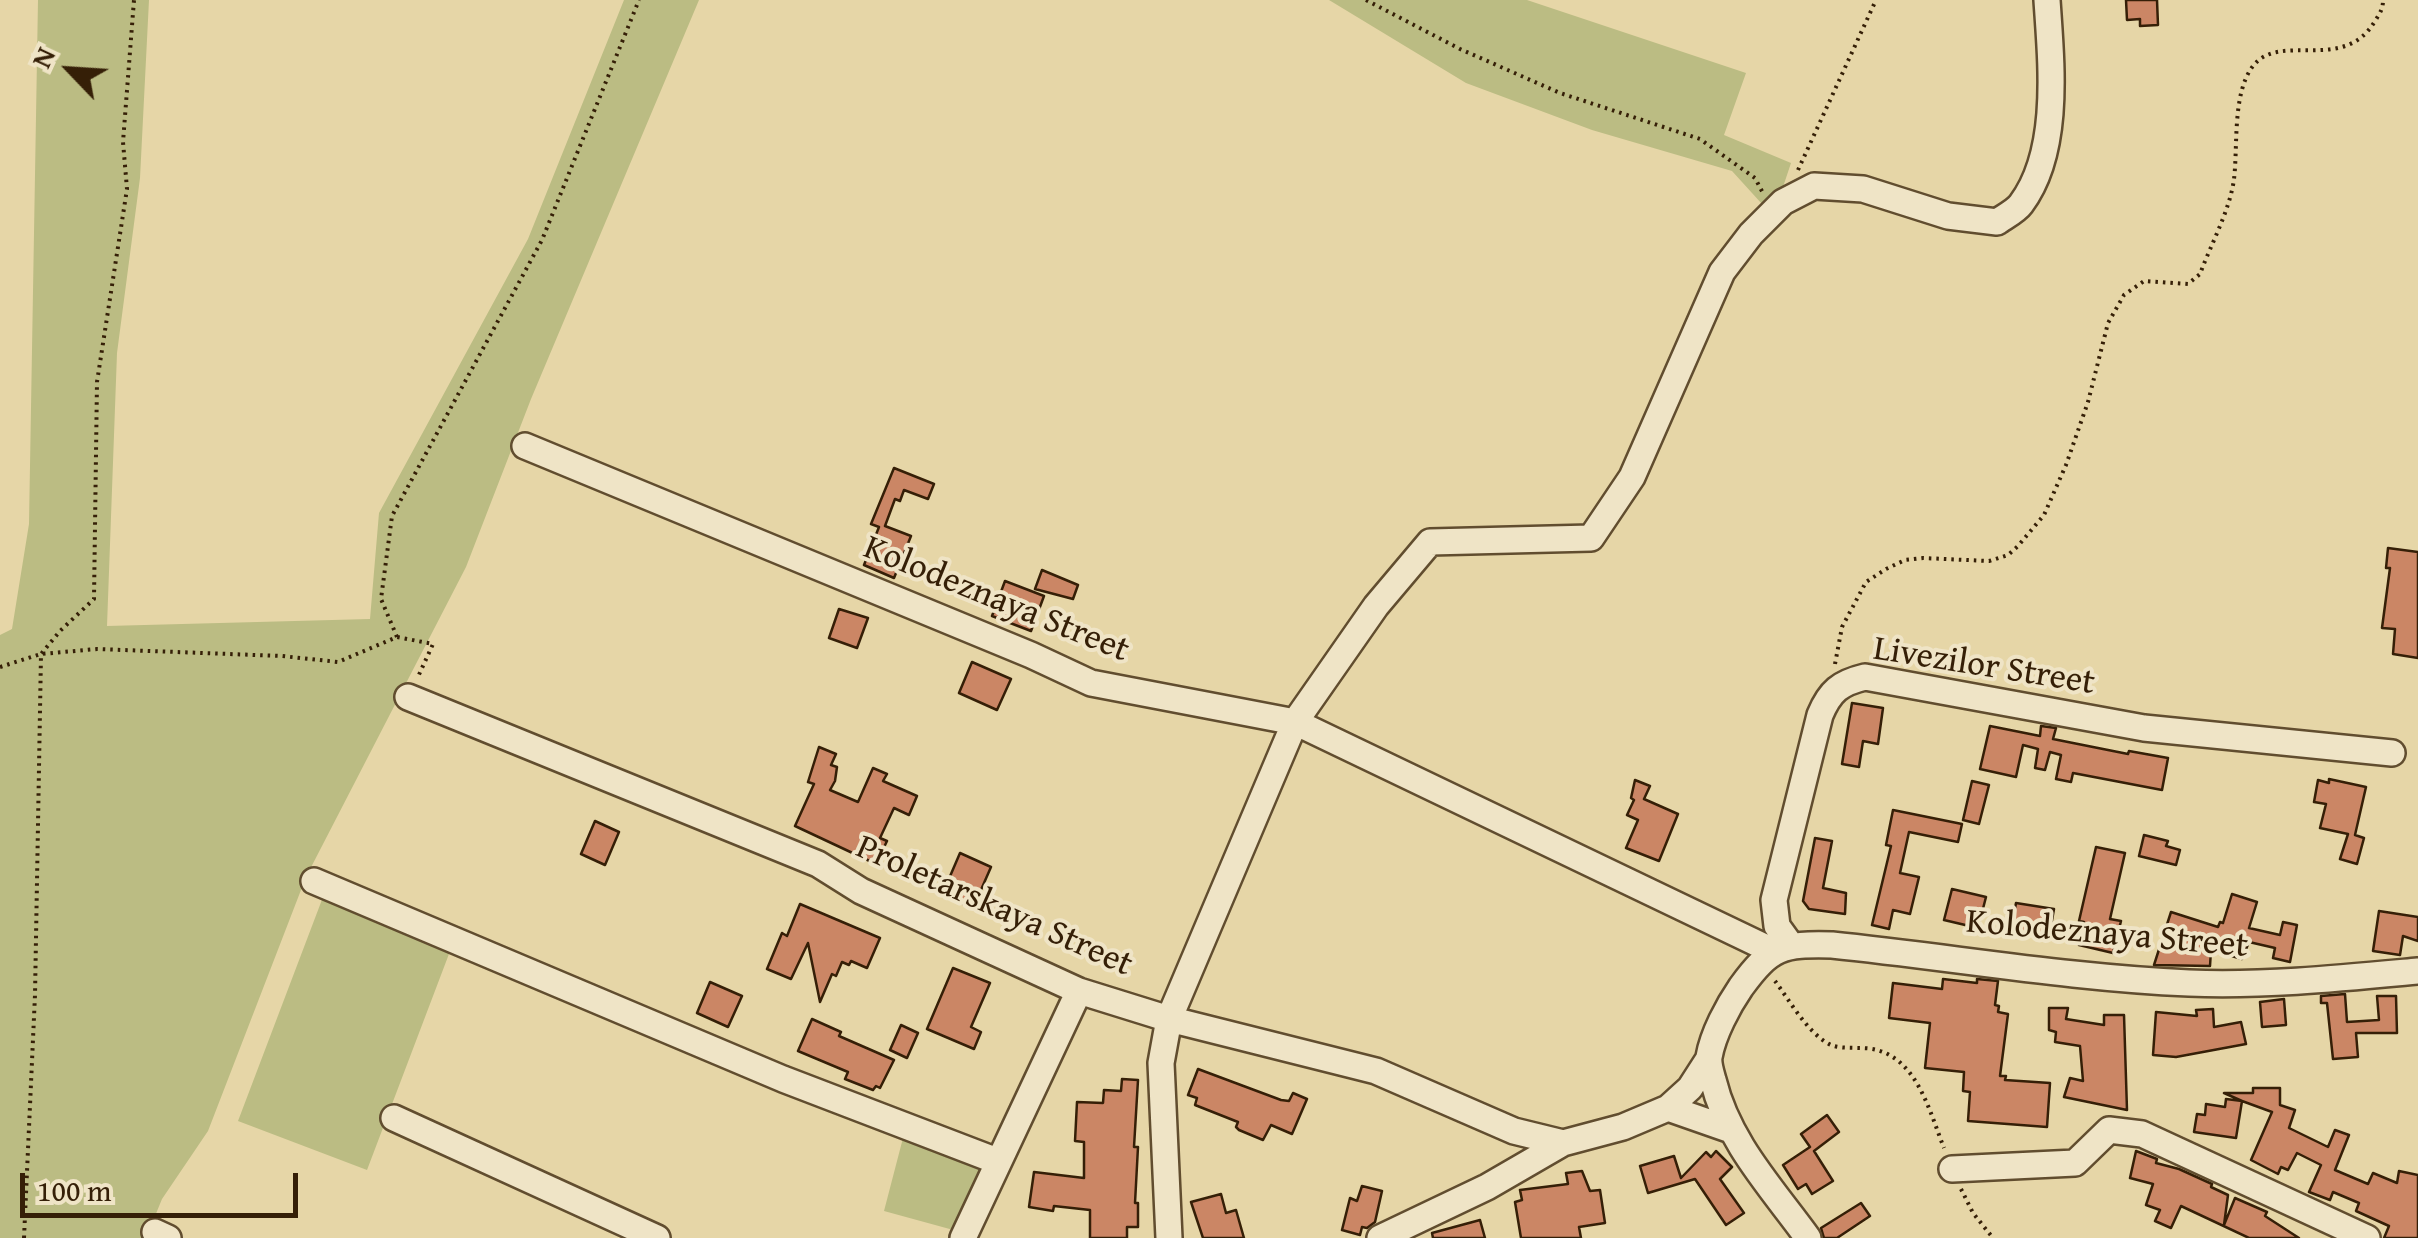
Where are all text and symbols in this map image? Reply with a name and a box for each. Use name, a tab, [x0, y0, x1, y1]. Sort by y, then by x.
north arrow	[20, 20, 120, 120]
text: N	[20, 40, 65, 74]
street label: Kolodeznaya Street	[857, 528, 1135, 672]
street label: Livezilor Street	[1870, 629, 2098, 705]
street label: Proletarskaya Street	[849, 827, 1139, 987]
street label: Kolodeznaya Street	[1964, 902, 2250, 968]
scale bar	[25, 1153, 302, 1215]
text: 100 m	[37, 1168, 111, 1212]

